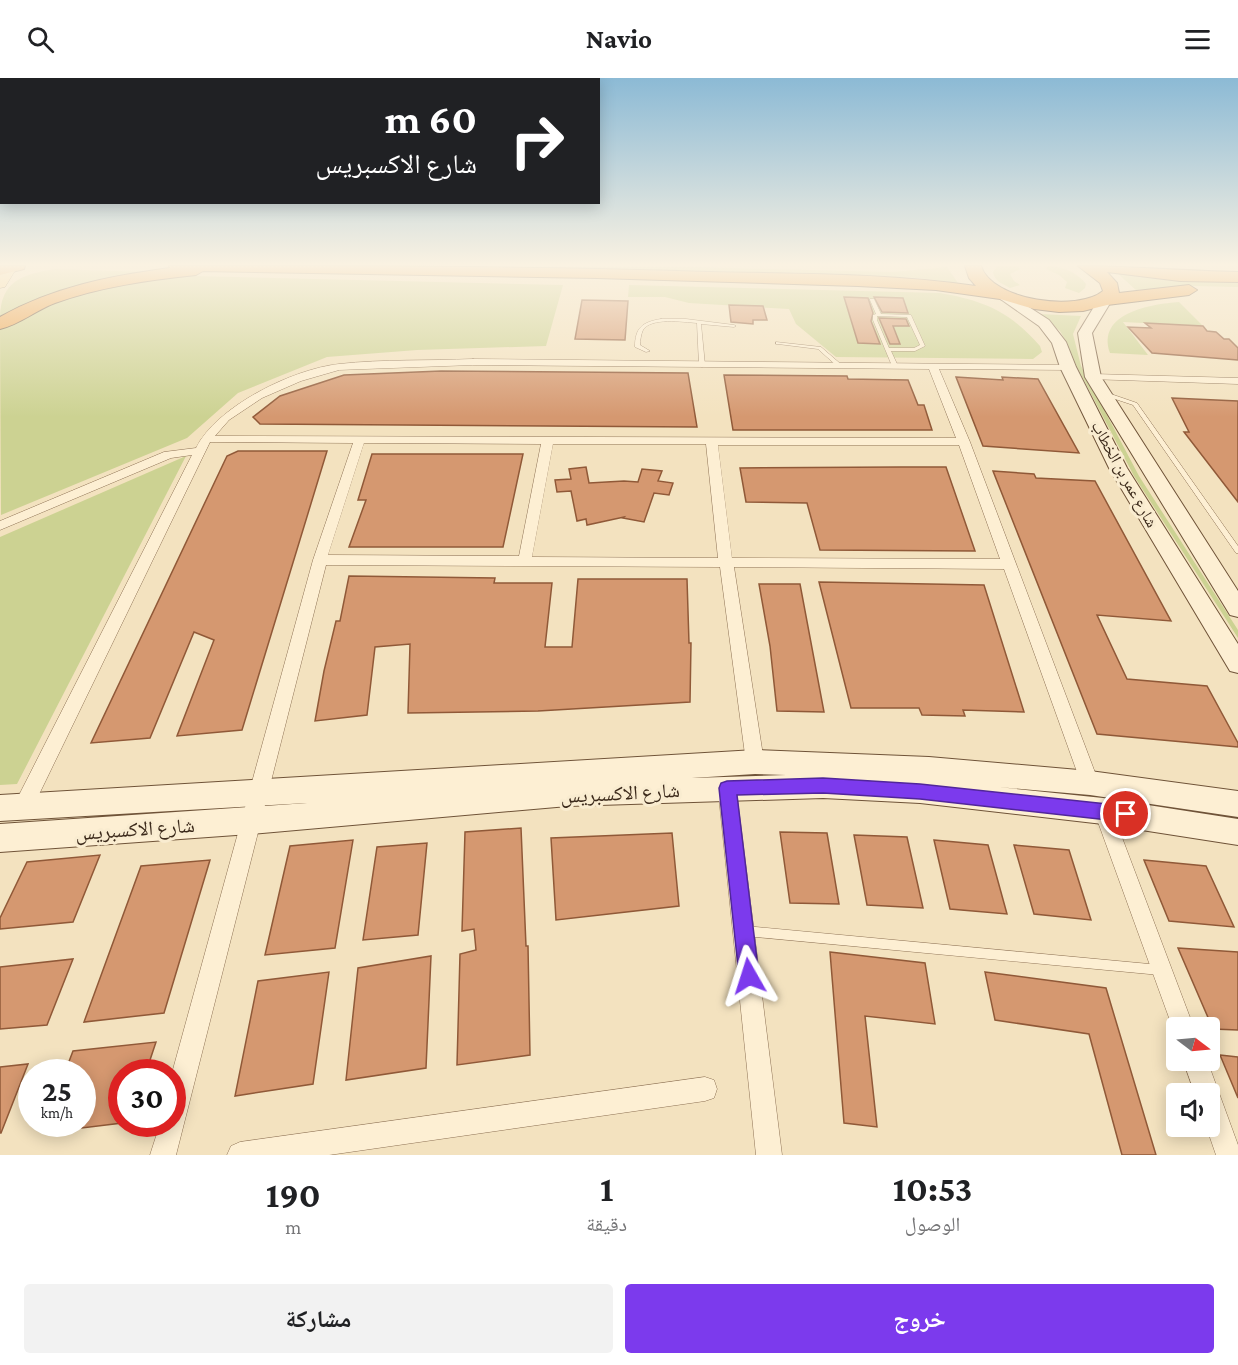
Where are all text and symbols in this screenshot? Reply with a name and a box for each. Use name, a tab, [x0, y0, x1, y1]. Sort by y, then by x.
icon: search	[24, 23, 57, 56]
icon: menu	[1181, 23, 1214, 56]
text: Navio	[586, 24, 652, 54]
text: 60 m	[385, 95, 477, 142]
icon: right	[498, 102, 576, 180]
text: شارع الاكسبريس	[316, 149, 477, 179]
street label: شارع عمر بن الخطاب	[1087, 418, 1161, 531]
street label: شارع الاكسبريس	[560, 779, 680, 809]
pin	[1100, 788, 1151, 839]
icon: arrive	[1109, 797, 1142, 830]
street label: شارع الاكسبريس	[75, 814, 196, 846]
position arrow	[717, 944, 781, 1008]
north arrow	[1166, 1017, 1220, 1071]
map controls	[1166, 1017, 1220, 1137]
speed limit sign: 30	[108, 1059, 186, 1137]
text: 25	[42, 1074, 72, 1107]
button: sound	[1166, 1083, 1220, 1137]
text: km/h	[41, 1105, 73, 1121]
text: 1	[600, 1169, 613, 1209]
text: 10:53	[893, 1169, 972, 1209]
text: 190	[266, 1175, 321, 1215]
text: دقيقة	[586, 1213, 627, 1235]
text: الوصول	[905, 1213, 960, 1235]
text: m	[285, 1216, 301, 1238]
button: مشاركة	[24, 1284, 613, 1353]
button: خروج	[625, 1284, 1214, 1353]

